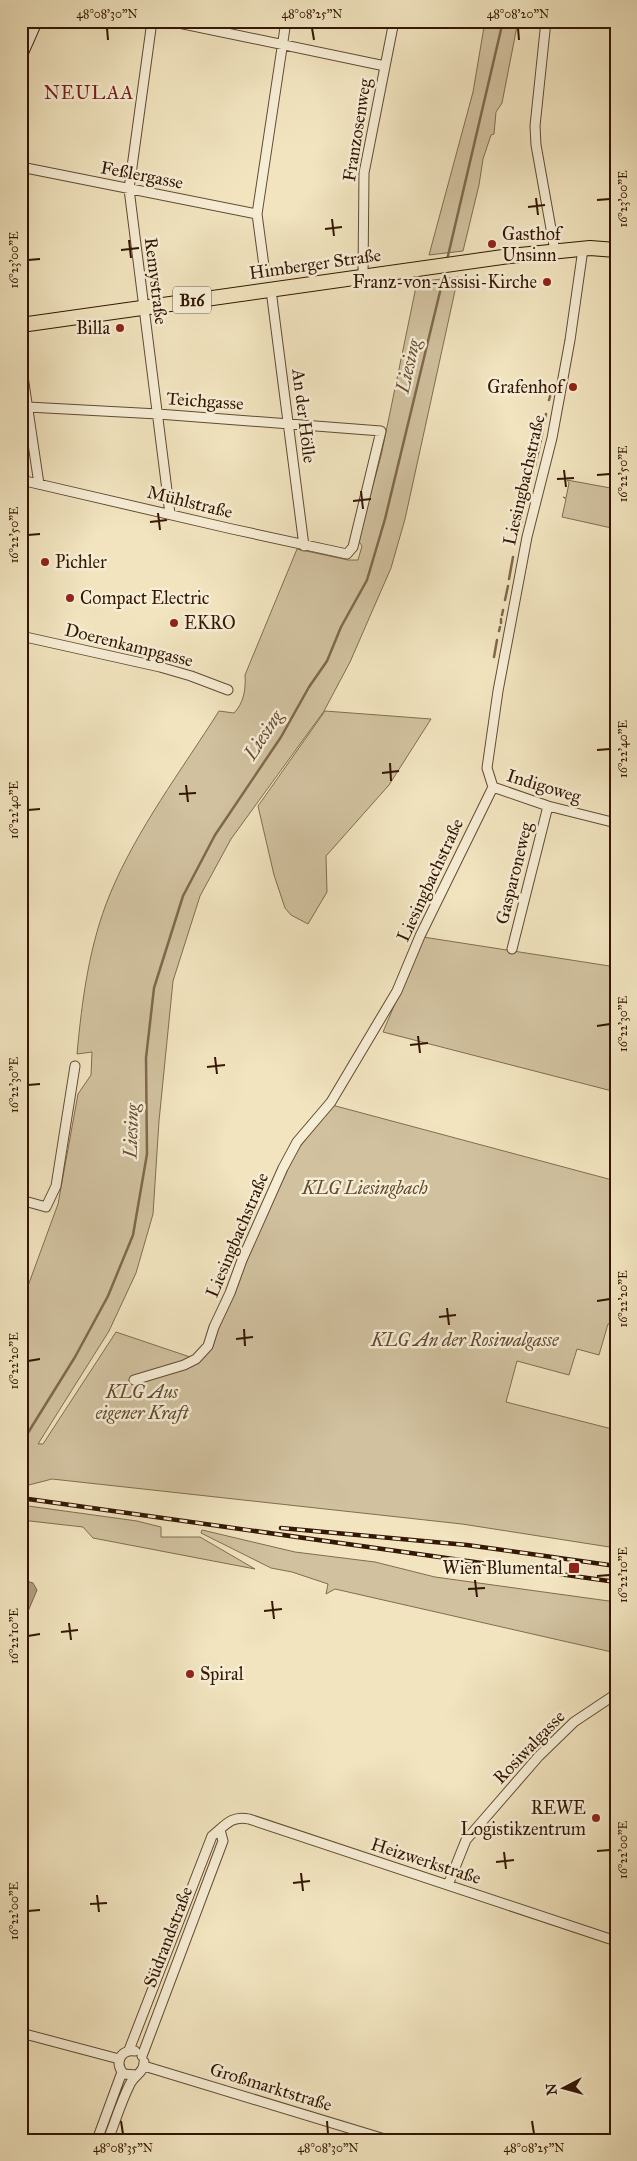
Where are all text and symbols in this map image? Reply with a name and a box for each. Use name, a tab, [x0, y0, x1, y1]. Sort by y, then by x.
text: 48°08'30"N	[76, 7, 138, 21]
text: 48°08'25"N	[282, 7, 342, 21]
text: 48°08'20"N	[487, 7, 549, 21]
street label: Franzosenweg	[338, 76, 377, 183]
district label: NEULAA	[44, 81, 134, 104]
street label: Feßlergasse	[99, 156, 185, 195]
text: 16°23'00"E	[616, 170, 630, 228]
place label: Gasthof Unsinn	[502, 223, 564, 266]
text: 16°23'00"E	[7, 231, 21, 289]
street label: Remystraße	[140, 236, 172, 326]
marker: Gasthof Unsinn	[486, 238, 498, 250]
street label: Himberger Straße	[248, 244, 383, 285]
place label: Franz-von-Assisi-Kirche	[352, 271, 537, 293]
marker: Franz-von-Assisi-Kirche	[541, 276, 553, 288]
road number: B16	[173, 286, 211, 314]
place label: Billa	[76, 317, 110, 339]
marker: Billa	[114, 322, 126, 334]
water label: Liesing	[390, 335, 426, 396]
street label: An der Hölle	[287, 367, 321, 464]
place label: Grafenhof	[487, 376, 566, 398]
marker: Grafenhof	[567, 381, 579, 393]
street label: Teichgasse	[166, 387, 244, 416]
street label: Liesingbachstraße	[498, 413, 551, 548]
text: 16°22'50"E	[616, 445, 630, 502]
street label: Mühlstraße	[145, 481, 235, 523]
text: 16°22'50"E	[7, 506, 21, 563]
place label: Pichler	[55, 551, 107, 573]
marker: Pichler	[39, 556, 51, 568]
place label: Compact Electric	[80, 587, 210, 609]
marker: Compact Electric	[64, 592, 76, 604]
place label: EKRO	[184, 612, 236, 634]
marker: EKRO	[168, 617, 180, 629]
street label: Doerenkampgasse	[62, 618, 195, 673]
water label: Liesing	[238, 704, 288, 765]
text: 16°22'40"E	[616, 720, 630, 778]
street label: Indigoweg	[504, 764, 584, 809]
text: 16°22'40"E	[7, 781, 21, 839]
street label: Liesingbachstraße	[392, 815, 469, 946]
street label: Gasparoneweg	[491, 819, 538, 927]
text: 16°22'30"E	[616, 996, 630, 1052]
text: 16°22'30"E	[7, 1057, 21, 1113]
water label: Liesing	[119, 1102, 144, 1160]
street label: Liesingbachstraße	[201, 1169, 274, 1301]
park label: KLG Liesingbach	[301, 1177, 428, 1199]
text: 16°22'20"E	[616, 1270, 630, 1328]
park label: KLG An der Rosiwalgasse	[370, 1329, 560, 1351]
text: 16°22'20"E	[7, 1332, 21, 1390]
park label: KLG Aus eigener Kraft	[96, 1381, 190, 1424]
text: 16°22'10"E	[616, 1547, 630, 1603]
place label: Wien Blumental	[443, 1557, 563, 1579]
marker: Wien Blumental	[567, 1561, 581, 1575]
text: 16°22'10"E	[7, 1608, 21, 1664]
place label: Spiral	[200, 1663, 244, 1685]
marker: Spiral	[184, 1668, 196, 1680]
street label: Rosiwalgasse	[488, 1706, 570, 1789]
place label: REWE Logistikzentrum	[460, 1797, 586, 1841]
marker: REWE Logistikzentrum	[590, 1812, 602, 1824]
text: 16°22'00"E	[616, 1821, 630, 1879]
street label: Heizwerkstraße	[368, 1833, 484, 1889]
text: 16°22'00"E	[7, 1882, 21, 1940]
street label: Südrandstraße	[139, 1883, 197, 1991]
street label: Großmarktstraße	[207, 2058, 335, 2116]
north arrow	[540, 2064, 590, 2114]
text: N	[542, 2082, 561, 2096]
text: 48°08'35"N	[93, 2141, 153, 2155]
text: 48°08'30"N	[297, 2141, 359, 2155]
text: 48°08'25"N	[504, 2141, 564, 2155]

